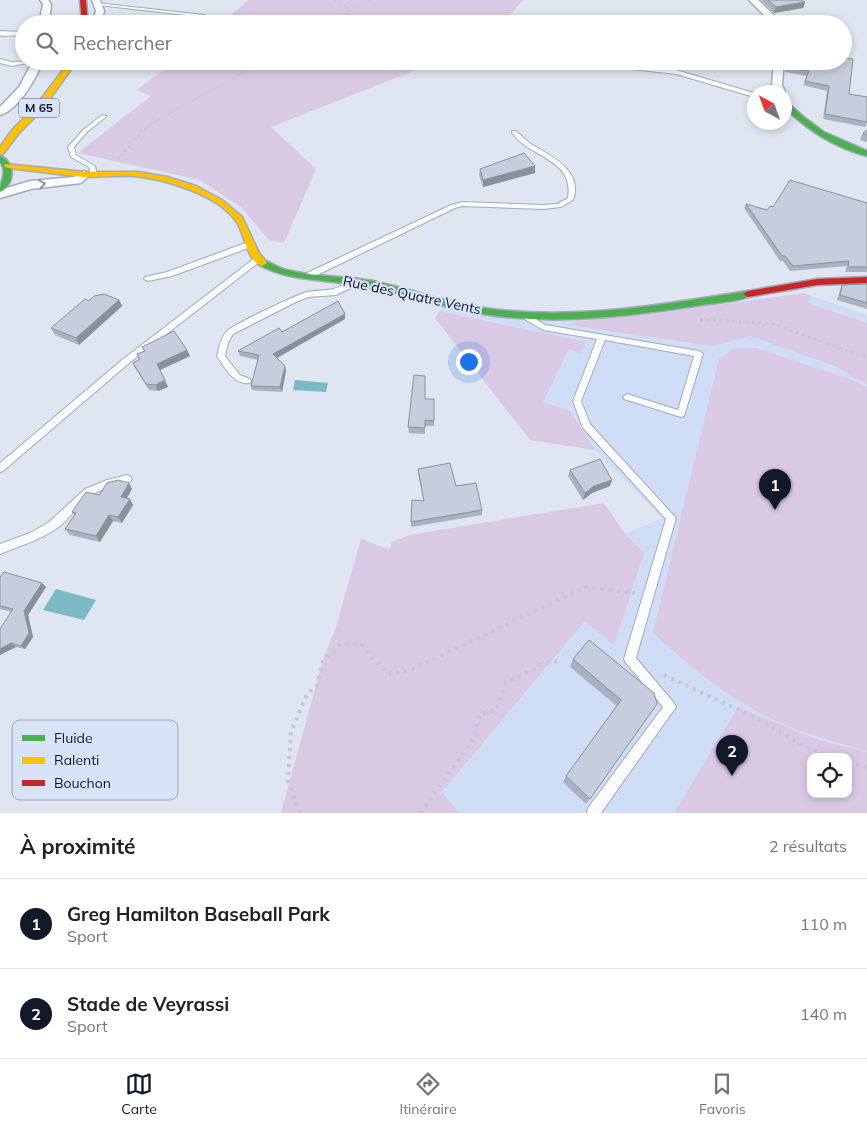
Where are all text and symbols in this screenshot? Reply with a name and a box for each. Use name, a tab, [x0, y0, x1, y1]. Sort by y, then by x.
search box	[15, 15, 852, 70]
icon: search	[33, 29, 61, 57]
text: Rechercher	[73, 31, 172, 55]
north arrow	[747, 85, 792, 130]
road number: M 65	[19, 99, 59, 118]
one-way arrow	[38, 179, 47, 189]
street label: Rue des Quatre Vents	[341, 272, 483, 318]
your location	[456, 349, 482, 375]
pin: 1	[759, 469, 791, 510]
legend	[12, 720, 178, 800]
text: Fluide	[54, 729, 93, 747]
pin: 2	[716, 735, 748, 776]
text: Ralenti	[54, 751, 99, 769]
map controls	[807, 753, 852, 798]
button: locate	[807, 753, 852, 798]
text: Bouchon	[54, 774, 111, 792]
text: À proximité	[20, 833, 136, 859]
text: 2 résultats	[769, 836, 847, 856]
text: Greg Hamilton Baseball Park	[67, 902, 330, 926]
text: 1	[31, 914, 41, 934]
text: 110 m	[800, 914, 847, 934]
text: Sport	[67, 926, 108, 946]
text: Stade de Veyrassi	[67, 992, 229, 1016]
text: 2	[31, 1004, 41, 1024]
text: 140 m	[800, 1004, 847, 1024]
text: Sport	[67, 1016, 108, 1036]
tab: Carte	[121, 1070, 157, 1118]
tab: Itinéraire	[400, 1070, 457, 1118]
tab: Favoris	[699, 1070, 746, 1118]

